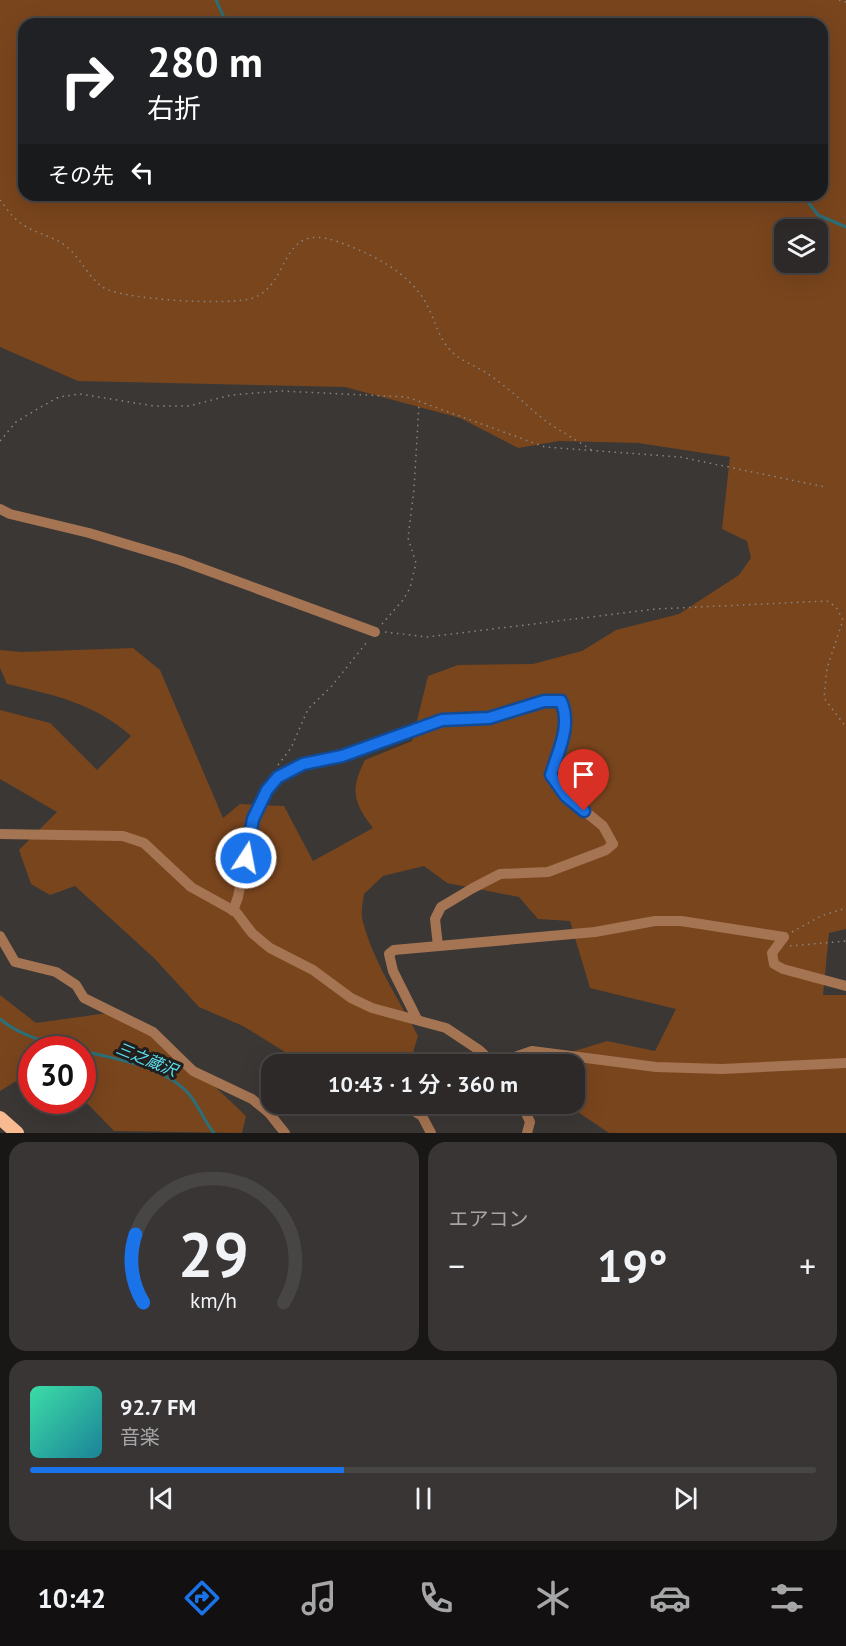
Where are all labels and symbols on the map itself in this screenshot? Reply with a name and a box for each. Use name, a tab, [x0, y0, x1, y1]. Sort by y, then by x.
pin	[558, 749, 609, 811]
position arrow	[214, 826, 278, 890]
speed limit sign: 30	[18, 1036, 96, 1114]
water label: 三之蔵沢	[114, 1038, 182, 1081]

